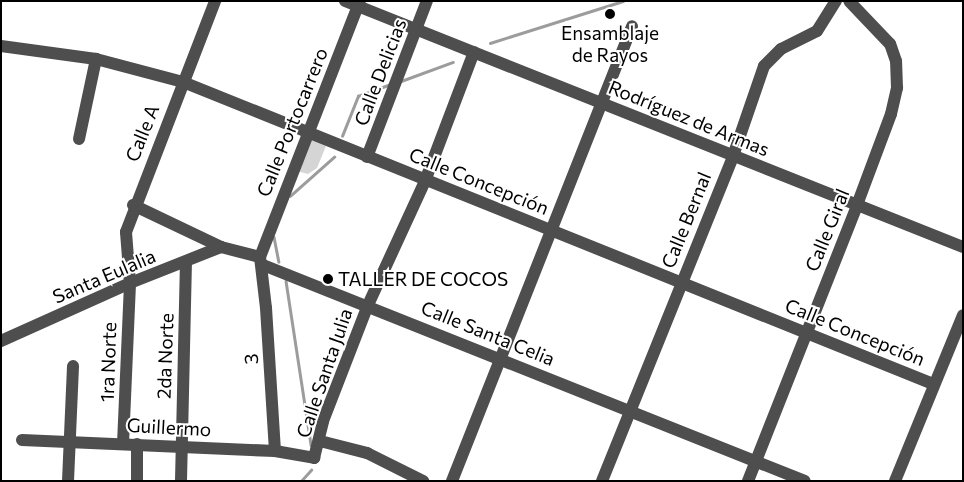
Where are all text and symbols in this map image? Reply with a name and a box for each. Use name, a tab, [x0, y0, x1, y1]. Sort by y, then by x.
marker: Ensamblaje de Rayos	[604, 8, 616, 20]
street label: Calle Delicias	[349, 15, 411, 129]
place label: Ensamblaje de Rayos	[561, 22, 659, 66]
street label: Calle Portocarrero	[252, 44, 332, 200]
street label: Rodríguez de Armas	[605, 75, 773, 161]
street label: Calle A	[120, 101, 164, 165]
street label: Calle Concepción	[406, 143, 552, 219]
street label: Calle Bernal	[656, 169, 716, 271]
street label: Calle Giral	[800, 185, 854, 275]
street label: Santa Eulalia	[49, 244, 159, 308]
place label: TALLER DE COCOS	[338, 268, 508, 290]
marker: TALLER DE COCOS	[322, 273, 334, 285]
street label: Calle Concepción	[782, 294, 928, 370]
street label: Calle Santa Celia	[418, 296, 558, 370]
street label: Calle Santa Julia	[291, 305, 357, 441]
street label: 2da Norte	[152, 313, 178, 399]
street label: 1ra Norte	[95, 322, 121, 402]
street label: 3	[239, 353, 263, 365]
street label: Guillermo	[126, 413, 212, 441]

